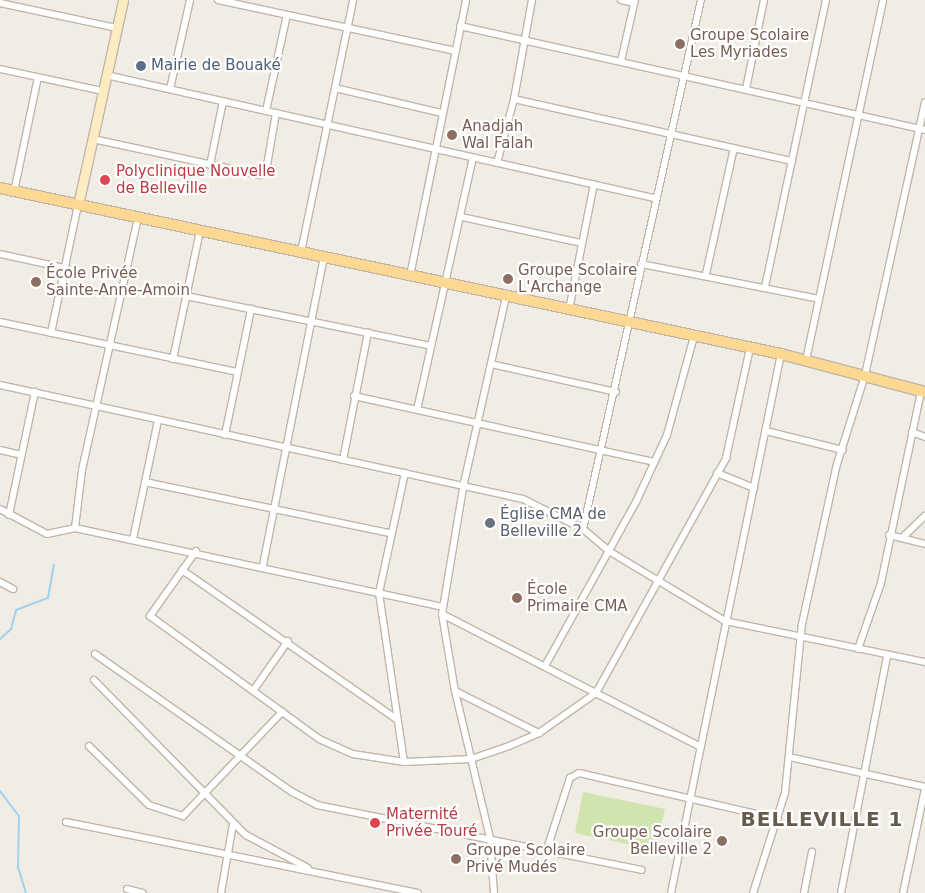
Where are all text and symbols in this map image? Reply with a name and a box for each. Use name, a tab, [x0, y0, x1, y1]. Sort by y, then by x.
place label: Groupe Scolaire Les Myriades	[690, 26, 809, 61]
marker: Groupe Scolaire Les Myriades	[674, 38, 686, 50]
place label: Mairie de Bouaké	[151, 57, 281, 75]
marker: Mairie de Bouaké	[135, 60, 147, 72]
place label: Anadjah Wal Falah	[462, 117, 533, 152]
marker: Anadjah Wal Falah	[446, 129, 458, 141]
place label: Polyclinique Nouvelle de Belleville	[116, 162, 276, 197]
marker: Polyclinique Nouvelle de Belleville	[98, 173, 112, 187]
place label: Groupe Scolaire L'Archange	[518, 261, 637, 296]
place label: École Privée Sainte-Anne-Amoin	[46, 264, 190, 299]
marker: Groupe Scolaire L'Archange	[502, 273, 514, 285]
marker: École Privée Sainte-Anne-Amoin	[30, 276, 42, 288]
place label: Église CMA de Belleville 2	[500, 505, 606, 540]
marker: Église CMA de Belleville 2	[484, 517, 496, 529]
place label: École Primaire CMA	[527, 580, 628, 615]
marker: École Primaire CMA	[511, 592, 523, 604]
place label: Maternité Privée Touré	[386, 805, 478, 840]
district label: BELLEVILLE 1	[739, 807, 905, 831]
marker: Maternité Privée Touré	[368, 816, 382, 830]
place label: Groupe Scolaire Belleville 2	[593, 823, 712, 858]
marker: Groupe Scolaire Belleville 2	[716, 835, 728, 847]
place label: Groupe Scolaire Privé Mudés	[466, 841, 585, 876]
marker: Groupe Scolaire Privé Mudés	[450, 853, 462, 865]

